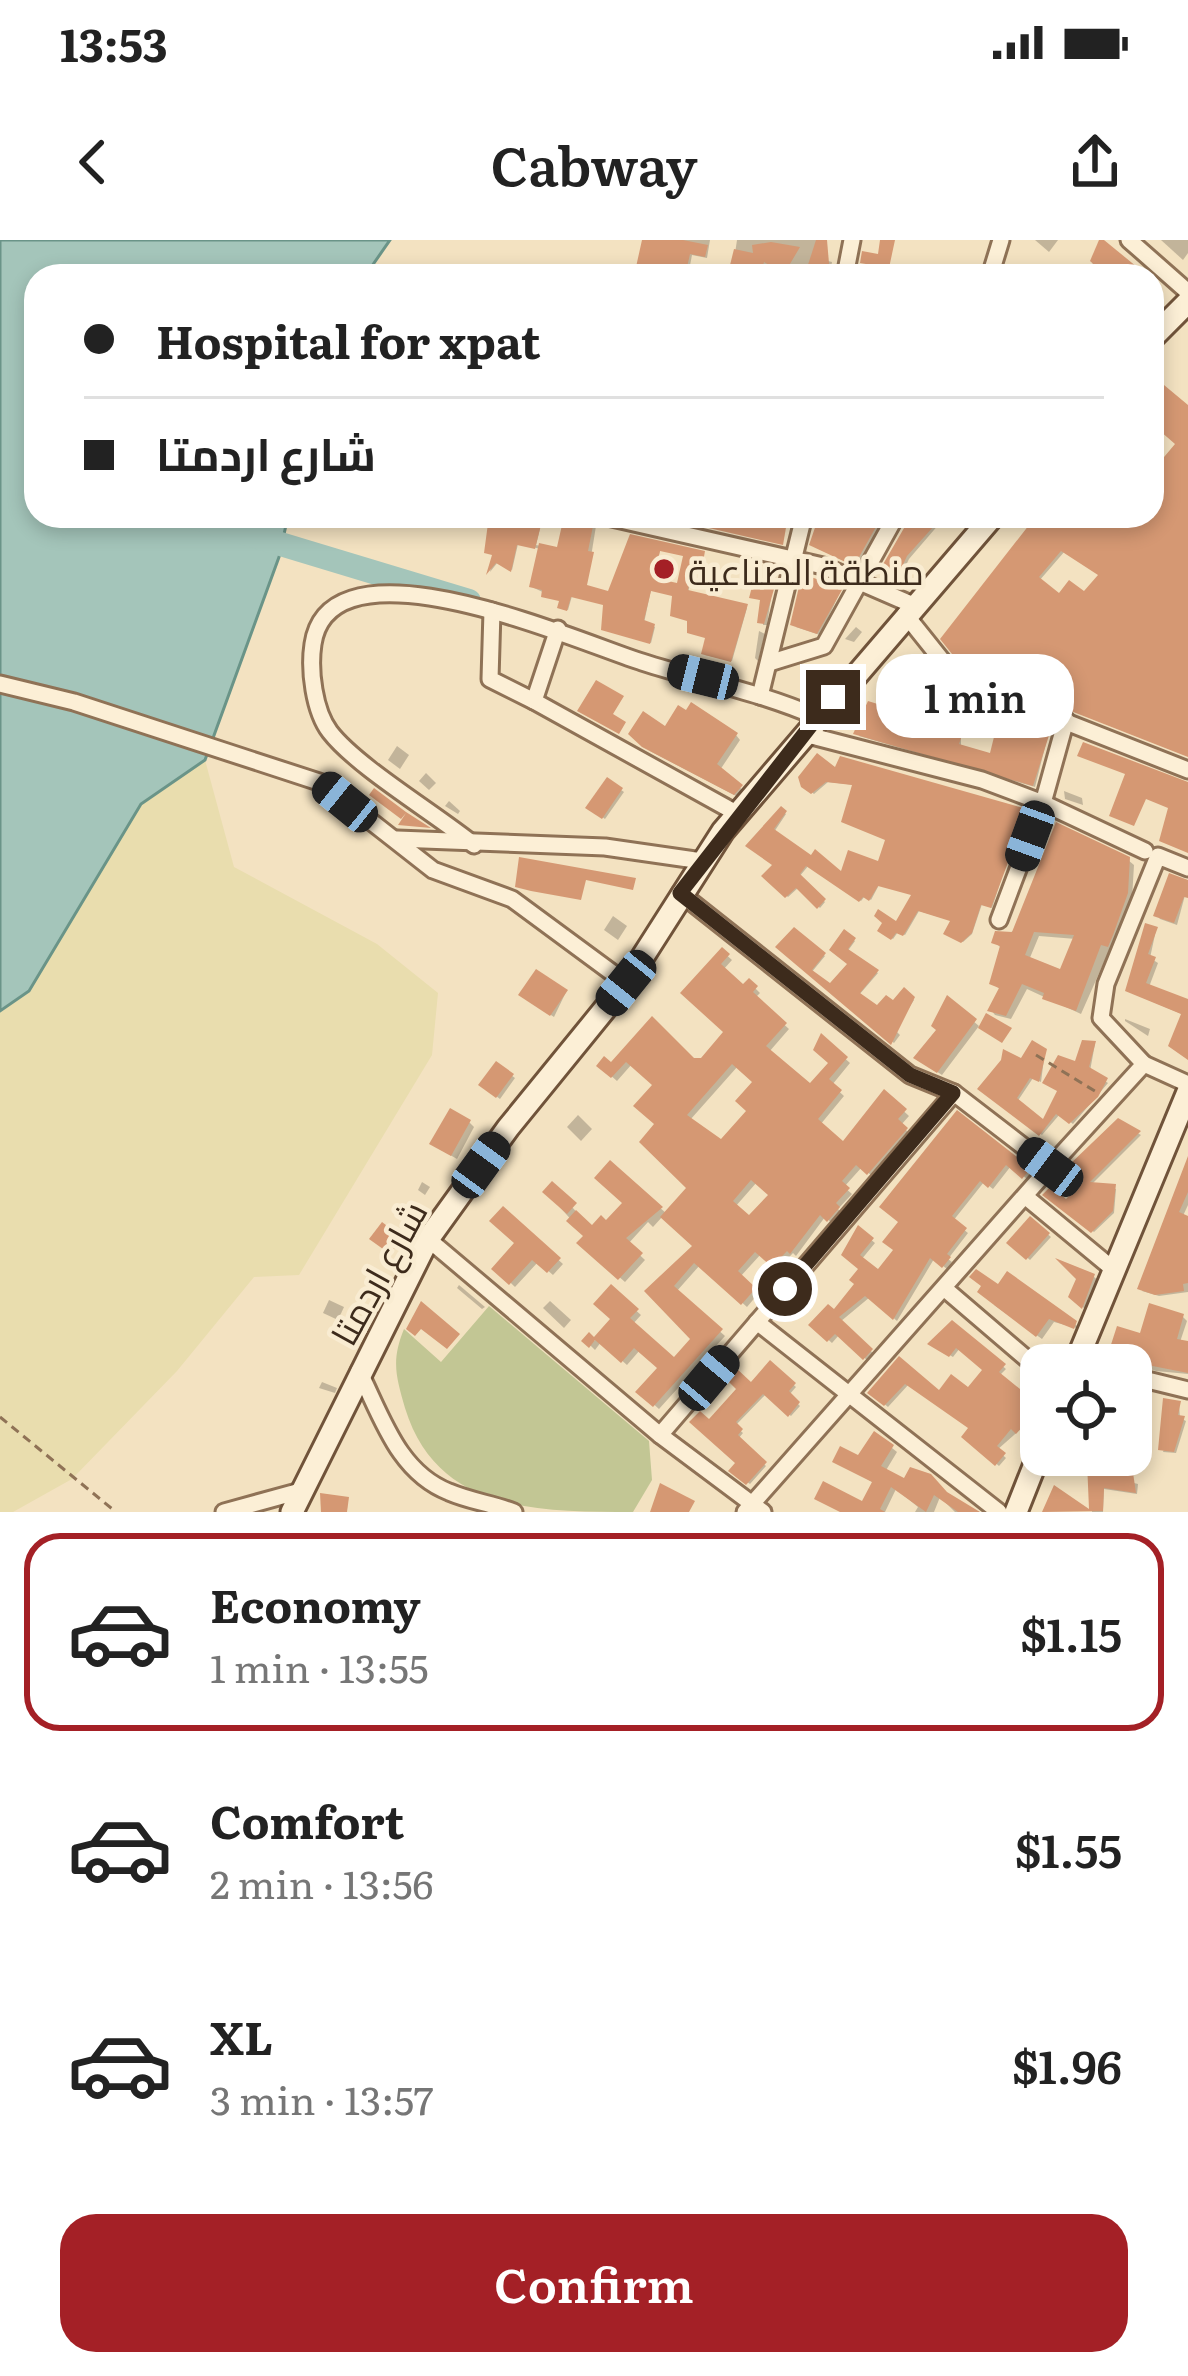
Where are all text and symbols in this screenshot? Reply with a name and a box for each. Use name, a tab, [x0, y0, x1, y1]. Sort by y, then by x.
text: 13:53	[60, 9, 168, 76]
text: Cabway	[490, 122, 698, 203]
icon: back	[60, 129, 126, 195]
icon: share	[1062, 129, 1128, 195]
text: Hospital for xpat	[156, 306, 541, 373]
text: شارع اردمتا	[156, 418, 376, 485]
place label: منطقة الصناعية	[688, 543, 924, 596]
marker: منطقة الصناعية	[651, 556, 677, 582]
car	[664, 651, 742, 703]
callout: 1 min	[875, 655, 1073, 739]
text: 1 min	[924, 667, 1026, 725]
route end	[806, 670, 860, 724]
car	[306, 765, 384, 839]
car	[1001, 796, 1059, 876]
car	[589, 944, 663, 1022]
car	[445, 1125, 517, 1205]
car	[1010, 1131, 1090, 1203]
street label: شارع اردمتا	[316, 1190, 439, 1354]
route start	[758, 1262, 812, 1316]
car	[672, 1339, 746, 1417]
map controls	[1020, 1344, 1152, 1476]
button: locate	[1020, 1344, 1152, 1476]
text: Economy	[210, 1570, 421, 1637]
icon: car	[66, 1578, 174, 1686]
text: $1.15	[1020, 1599, 1122, 1666]
text: 1 min · 13:55	[210, 1637, 429, 1695]
text: Comfort	[210, 1786, 404, 1853]
icon: car	[66, 1794, 174, 1902]
text: $1.55	[1015, 1815, 1122, 1882]
text: 2 min · 13:56	[210, 1853, 434, 1911]
text: XL	[210, 2002, 273, 2069]
icon: car	[66, 2010, 174, 2118]
text: $1.96	[1012, 2031, 1122, 2098]
text: 3 min · 13:57	[210, 2069, 434, 2127]
button: Confirm	[60, 2214, 1128, 2352]

